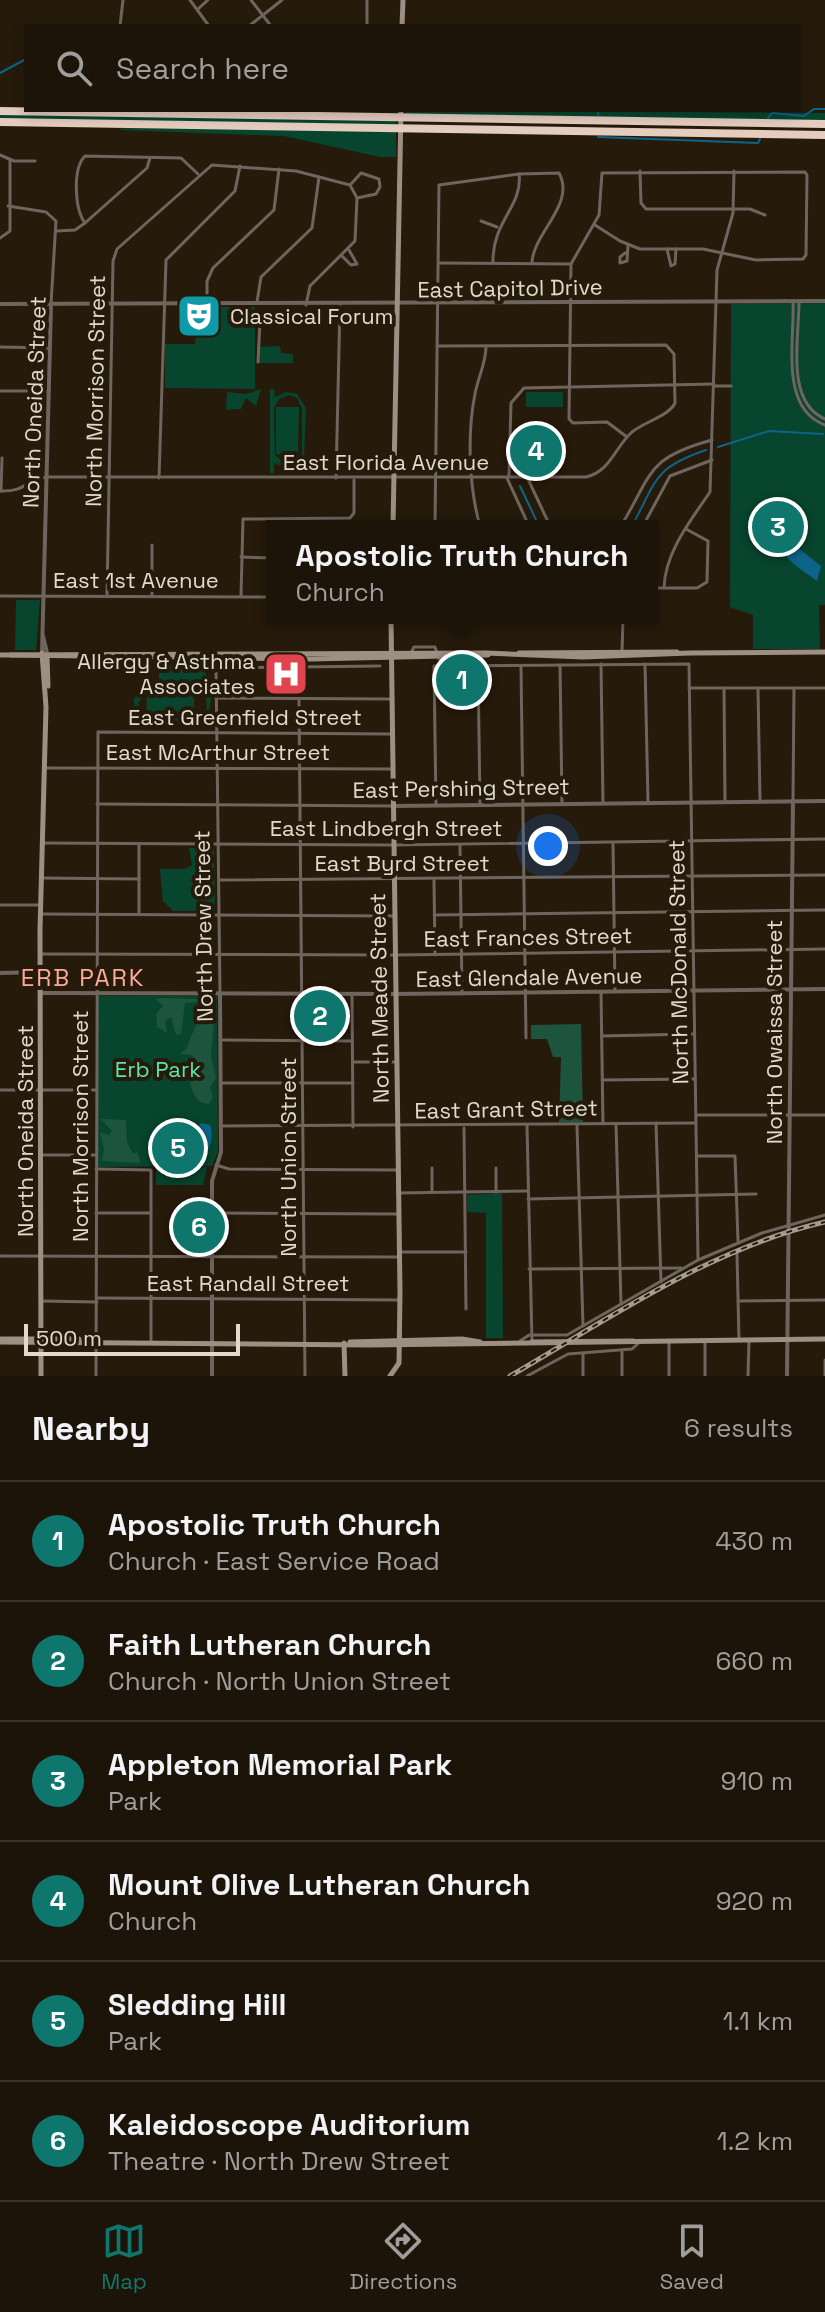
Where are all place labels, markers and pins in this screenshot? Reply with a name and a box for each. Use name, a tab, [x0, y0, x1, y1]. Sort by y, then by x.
theatre icon: Classical Forum	[175, 292, 223, 340]
place label: Classical Forum	[230, 302, 394, 330]
pin: 4	[510, 421, 562, 481]
pin: 3	[752, 497, 804, 557]
place label: Allergy & Asthma Associates	[77, 647, 255, 700]
hospital icon: Allergy & Asthma Associates	[262, 650, 310, 698]
pin: 1	[436, 650, 488, 710]
pin: 2	[294, 986, 346, 1046]
pin: 5	[152, 1118, 204, 1178]
pin: 6	[173, 1197, 225, 1257]

